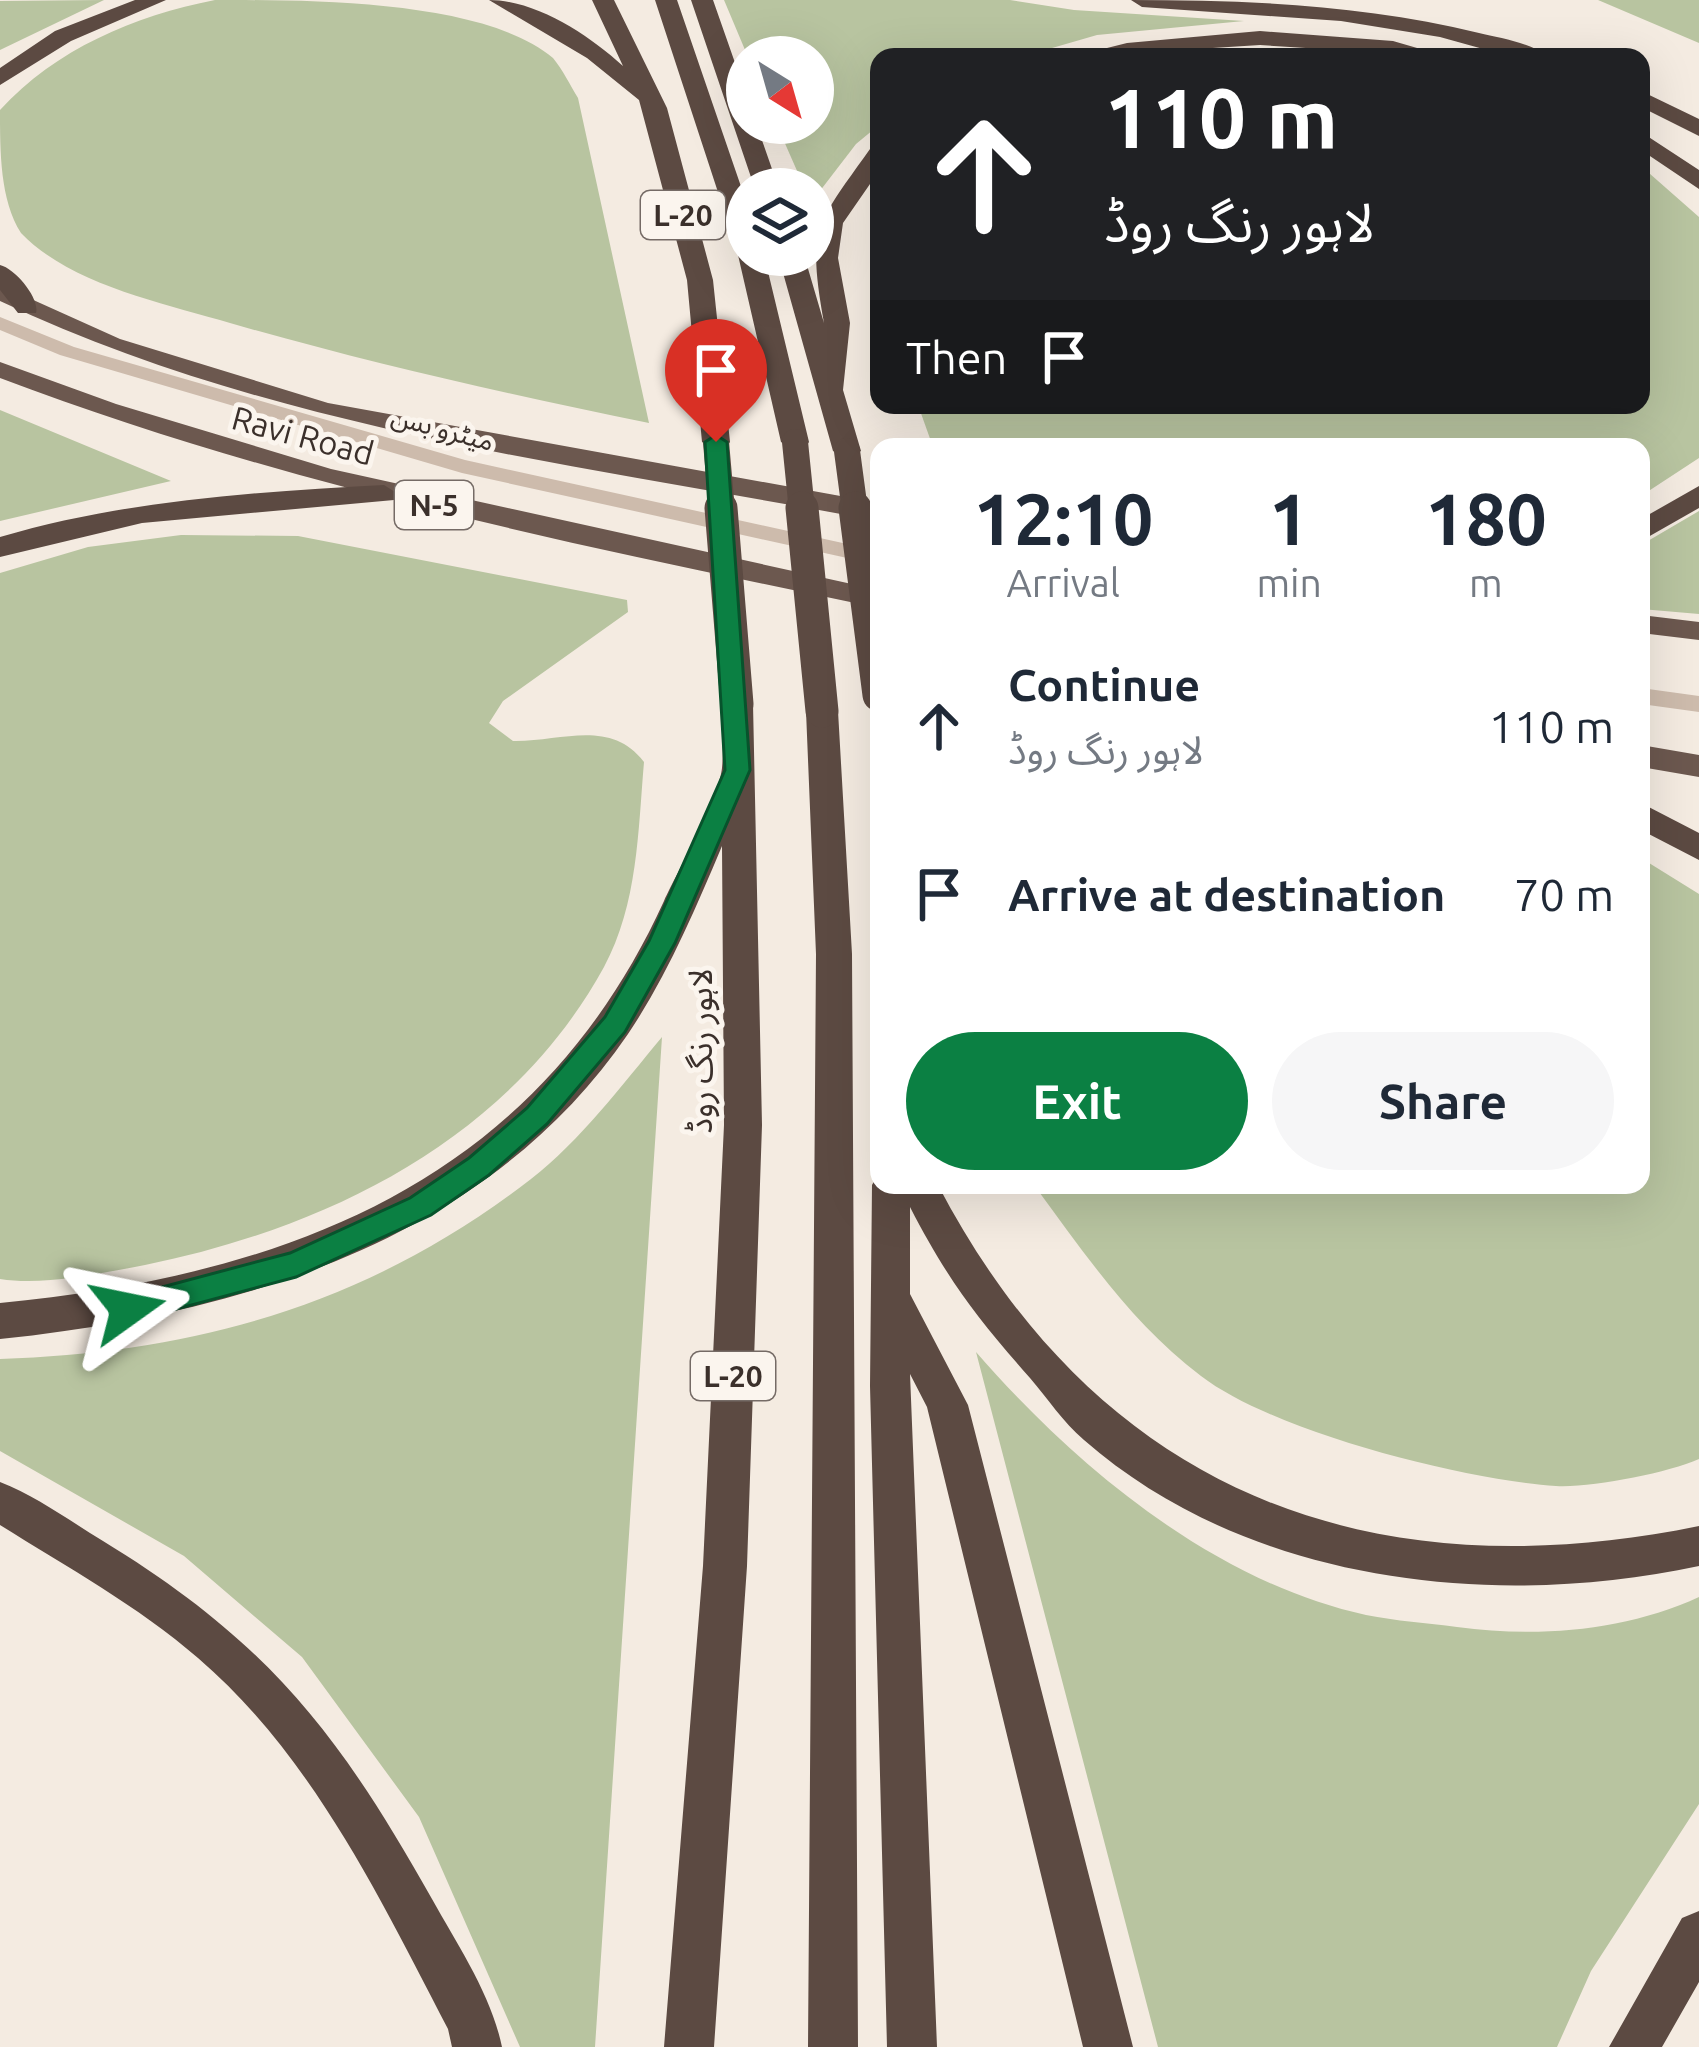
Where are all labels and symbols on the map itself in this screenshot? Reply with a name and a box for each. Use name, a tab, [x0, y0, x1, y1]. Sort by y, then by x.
north arrow	[726, 36, 834, 144]
road number: L-20	[641, 191, 725, 239]
pin	[665, 319, 767, 442]
street label: Ravi Road	[228, 398, 378, 472]
street label: میٹرو بس	[388, 400, 497, 458]
road number: N-5	[395, 481, 473, 529]
street label: لاہور رنگ روڈ	[681, 968, 720, 1134]
position arrow	[65, 1246, 191, 1372]
road number: L-20	[691, 1352, 775, 1400]

